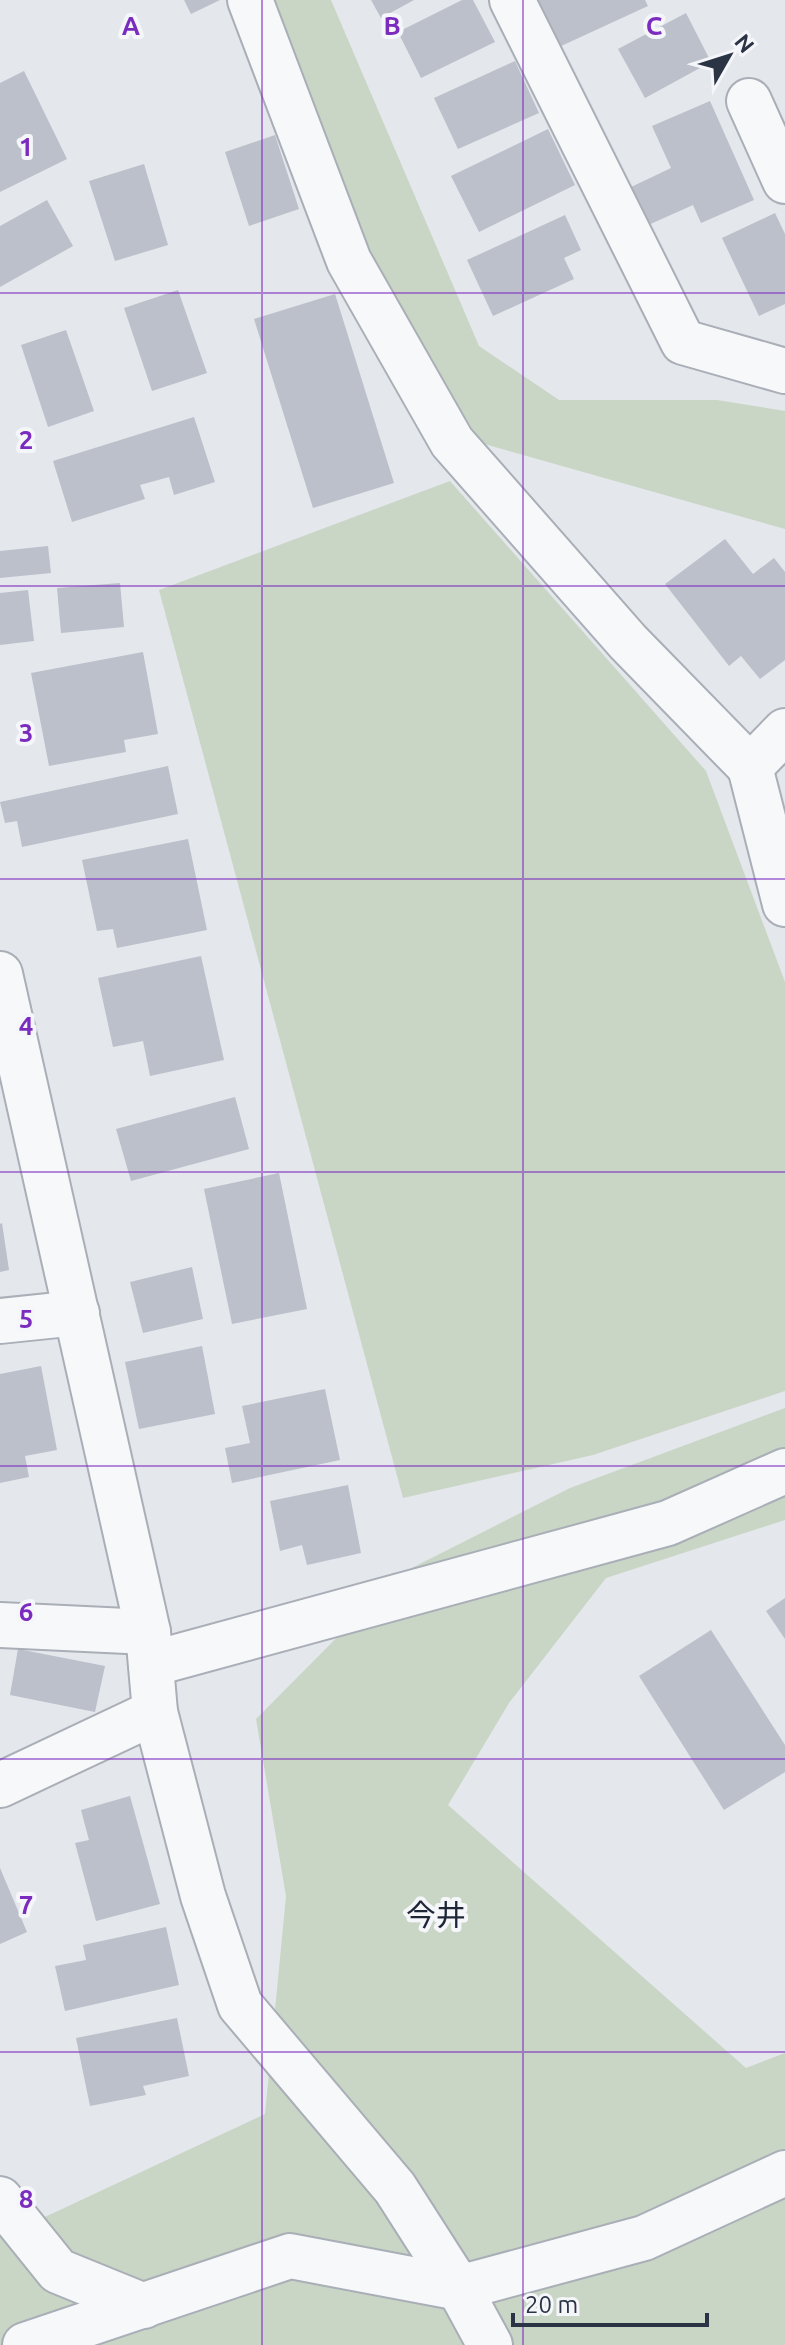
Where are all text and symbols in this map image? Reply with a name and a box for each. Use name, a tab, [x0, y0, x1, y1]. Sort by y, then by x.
text: A	[122, 11, 141, 40]
text: B	[383, 11, 401, 40]
text: C	[646, 11, 663, 40]
north arrow	[689, 16, 769, 96]
text: N	[730, 29, 760, 57]
text: 1	[19, 132, 33, 161]
text: 2	[19, 425, 33, 454]
text: 3	[19, 718, 33, 747]
text: 4	[19, 1011, 33, 1040]
text: 5	[19, 1304, 33, 1333]
text: 6	[19, 1597, 33, 1626]
text: 7	[19, 1890, 33, 1919]
district label: 今井	[406, 1898, 466, 1932]
text: 8	[19, 2184, 33, 2213]
scale bar	[513, 2277, 707, 2327]
text: 20 m	[525, 2291, 578, 2318]

